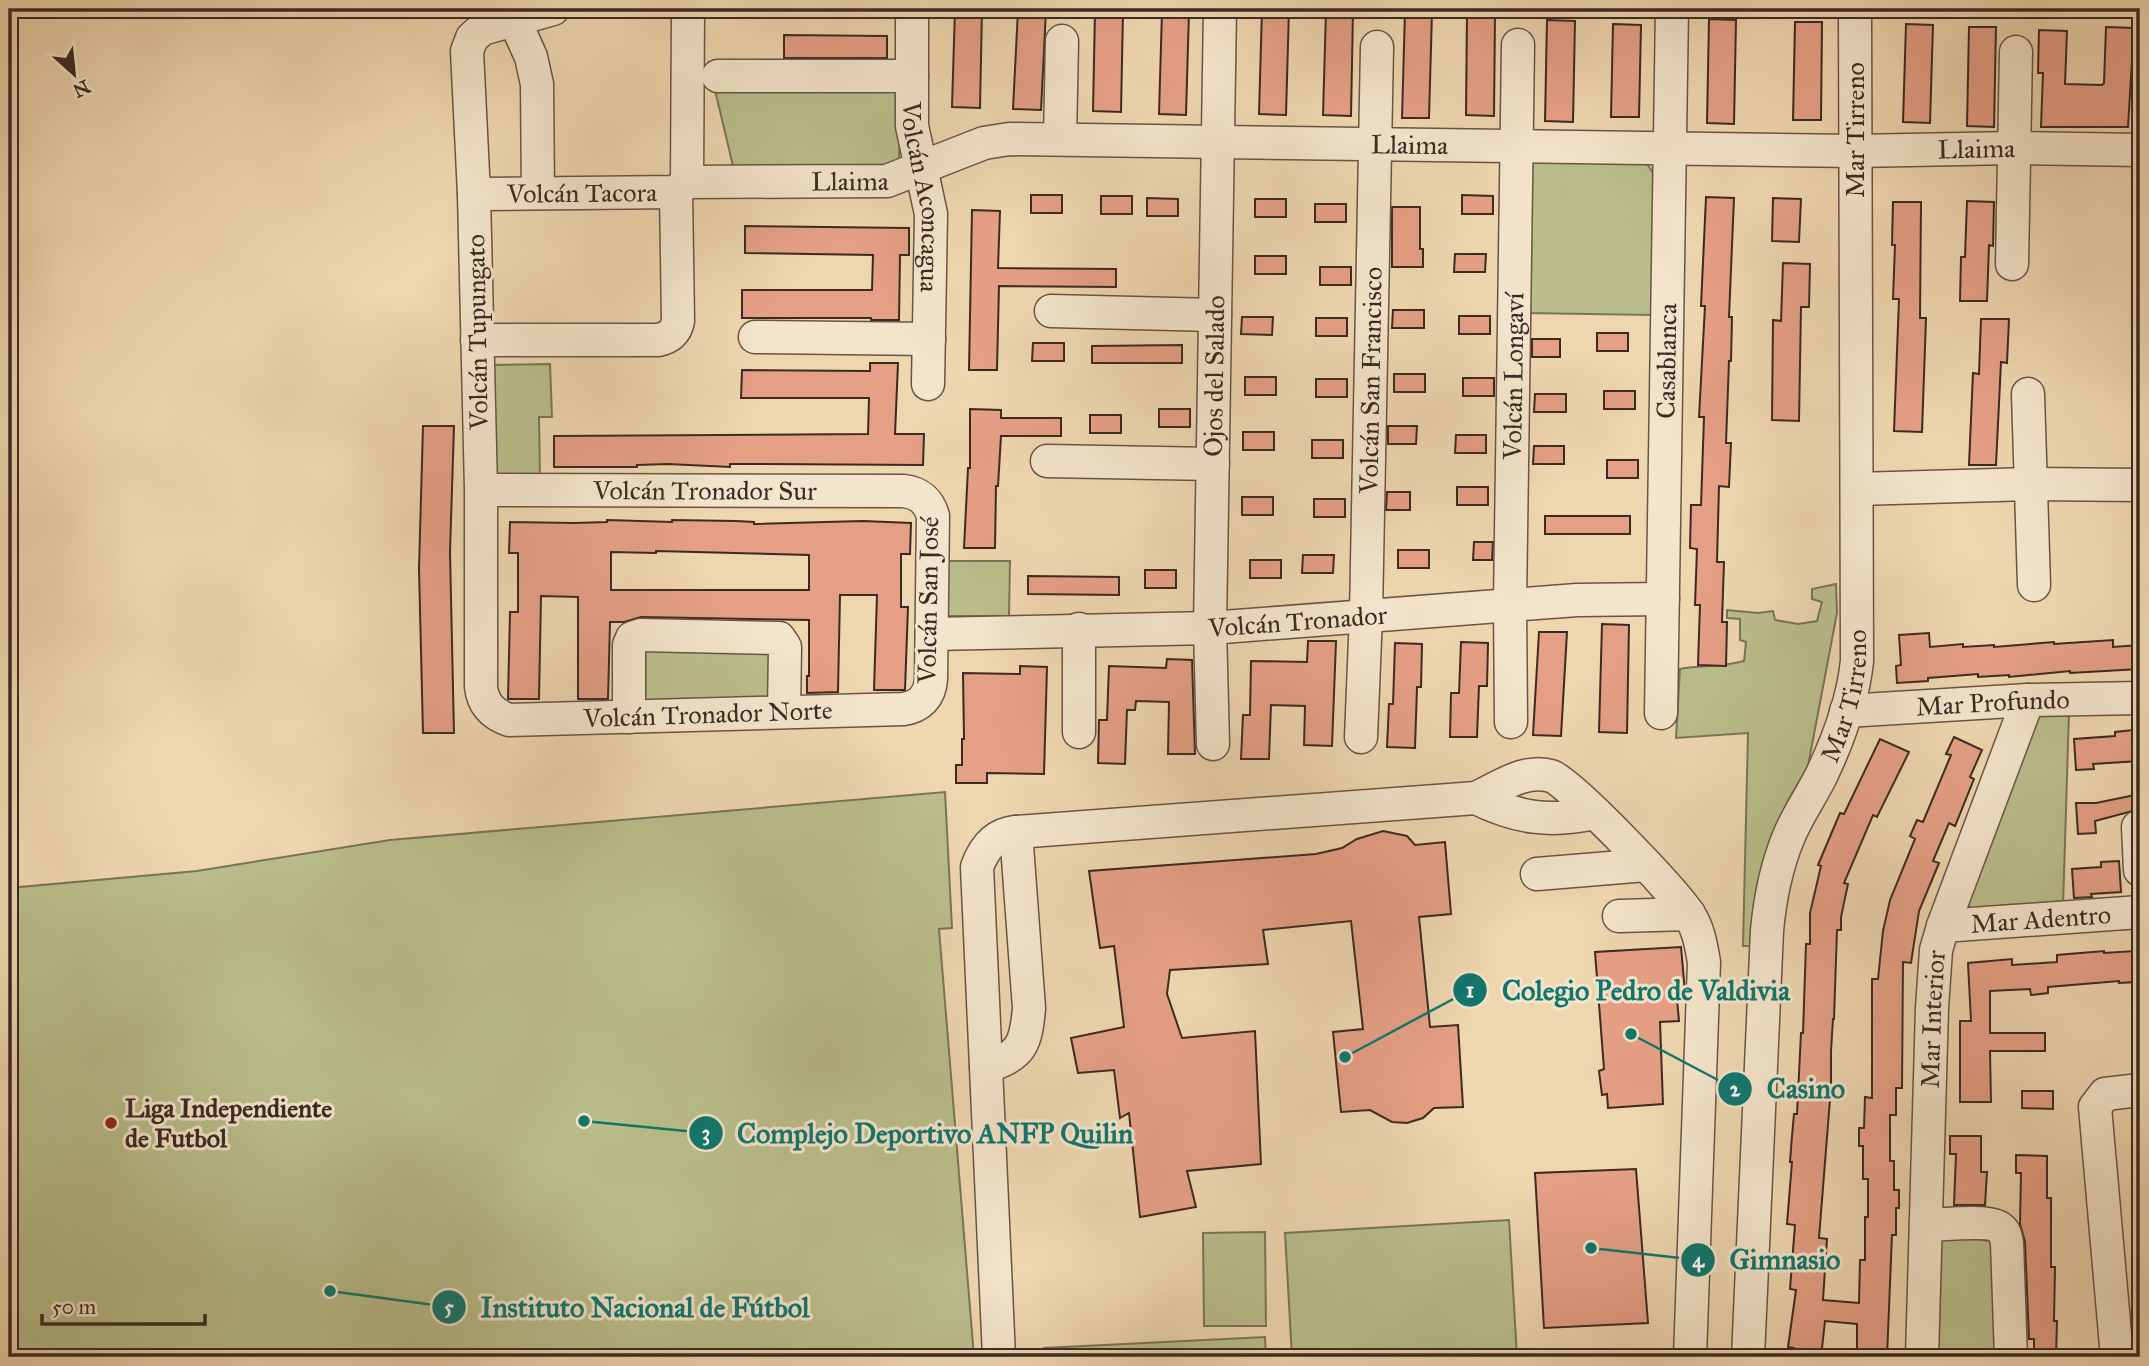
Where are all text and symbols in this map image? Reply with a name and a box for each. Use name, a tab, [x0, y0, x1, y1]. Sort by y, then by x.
north arrow	[38, 38, 108, 108]
street label: Mar Tirreno	[1839, 62, 1871, 198]
text: N	[69, 75, 94, 103]
street label: Volcán Aconcagua	[896, 100, 948, 293]
street label: Llaima	[1371, 128, 1448, 161]
street label: Llaima	[1937, 132, 2015, 165]
street label: Llaima	[811, 165, 889, 197]
street label: Volcán Tacora	[506, 176, 657, 210]
street label: Volcán Tupungato	[459, 234, 495, 431]
street label: Volcán San Francisco	[1352, 266, 1389, 495]
street label: Volcán Longaví	[1496, 290, 1530, 461]
street label: Ojos del Salado	[1197, 295, 1231, 457]
street label: Casablanca	[1650, 303, 1683, 419]
street label: Volcán Tronador Sur	[592, 474, 817, 507]
street label: Volcán San José	[911, 516, 945, 685]
street label: Volcán Tronador	[1206, 599, 1389, 644]
street label: Mar Tirreno	[1813, 630, 1873, 767]
street label: Mar Profundo	[1915, 683, 2070, 723]
street label: Volcán Tronador Norte	[582, 694, 833, 734]
street label: Mar Adentro	[1970, 898, 2112, 940]
street label: Mar Interior	[1914, 949, 1952, 1089]
callout: Colegio Pedro de Valdivia	[1453, 966, 1804, 1015]
text: Colegio Pedro de Valdivia	[1502, 973, 1791, 1008]
text: 1	[1466, 977, 1474, 1003]
callout: Casino	[1718, 1064, 1859, 1113]
text: Casino	[1767, 1071, 1845, 1106]
text: 2	[1730, 1076, 1741, 1102]
place label: Liga Independiente de Futbol	[125, 1092, 332, 1154]
callout: Complejo Deportivo ANFP Quilin	[688, 1108, 1147, 1157]
marker: Liga Independiente de Futbol	[103, 1115, 119, 1131]
text: Complejo Deportivo ANFP Quilin	[737, 1116, 1133, 1151]
text: 3	[702, 1120, 710, 1146]
callout: Gimnasio	[1680, 1235, 1854, 1284]
text: Gimnasio	[1730, 1242, 1840, 1277]
text: 4	[1692, 1247, 1705, 1273]
scale bar	[42, 1282, 205, 1326]
callout: Instituto Nacional de Fútbol	[432, 1283, 824, 1332]
text: Instituto Nacional de Fútbol	[480, 1290, 810, 1325]
text: 50 m	[52, 1294, 97, 1320]
text: 5	[444, 1294, 454, 1320]

